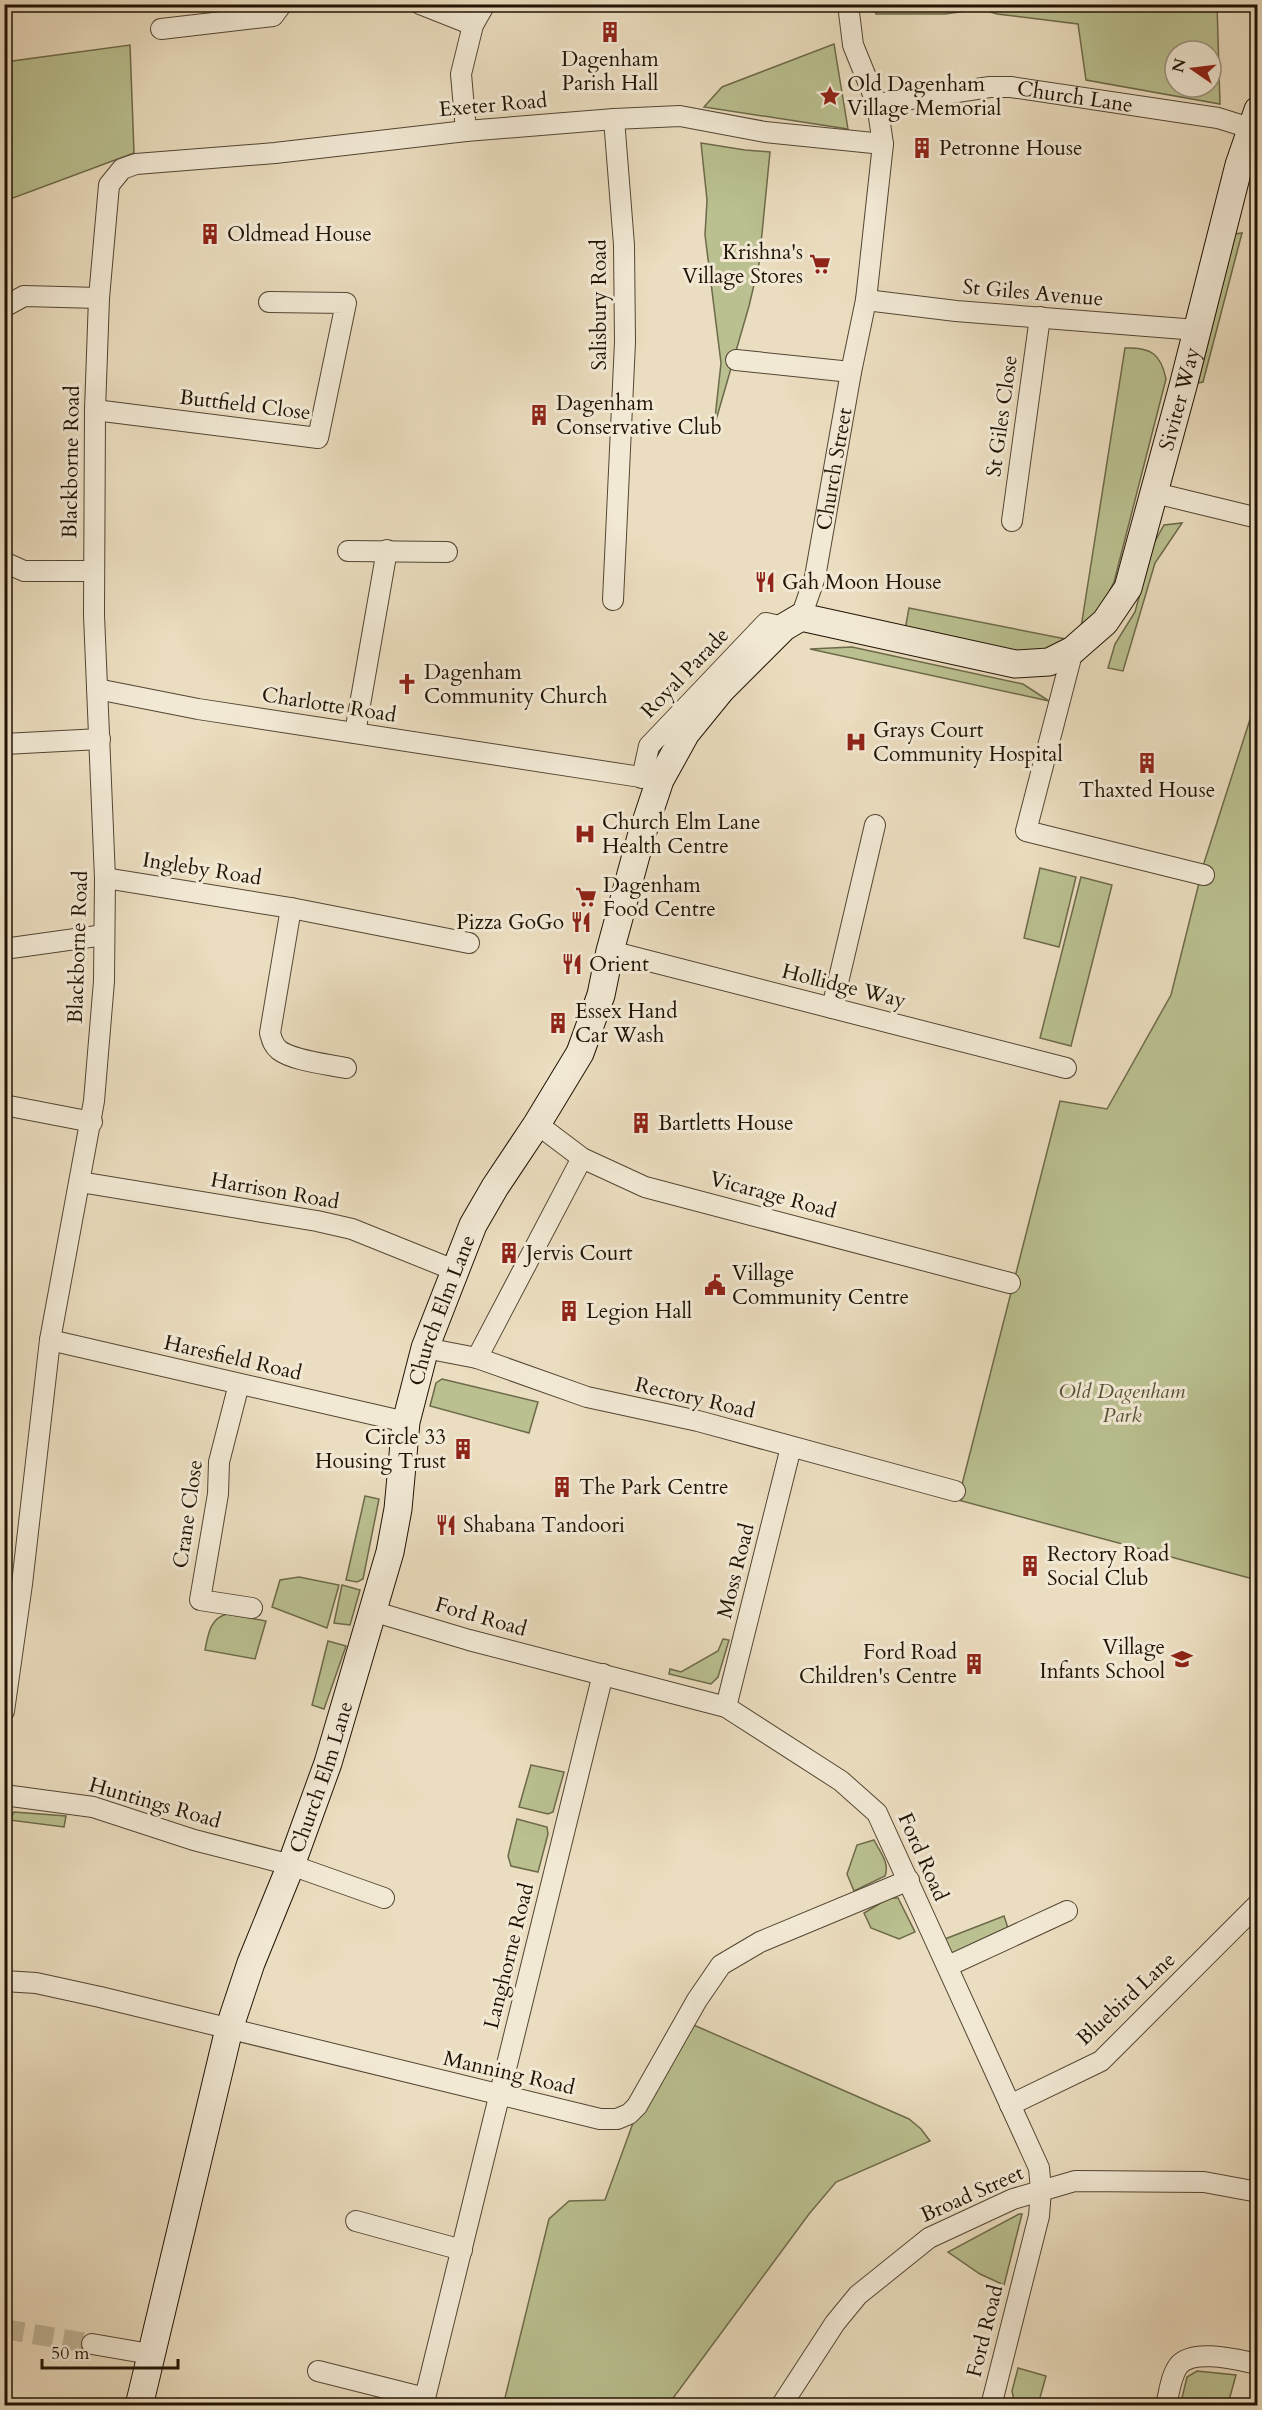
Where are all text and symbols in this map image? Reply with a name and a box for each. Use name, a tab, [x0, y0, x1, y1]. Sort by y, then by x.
building icon: Dagenham Parish Hall	[598, 20, 622, 44]
north arrow	[1163, 39, 1223, 99]
place label: Dagenham Parish Hall	[561, 45, 659, 98]
text: N	[1167, 56, 1192, 75]
place label: Old Dagenham Village Memorial	[847, 70, 1001, 123]
street label: Church Lane	[1015, 74, 1135, 120]
place icon: Old Dagenham Village Memorial	[818, 84, 842, 108]
street label: Exeter Road	[438, 86, 548, 124]
place label: Petronne House	[939, 134, 1083, 163]
building icon: Petronne House	[910, 136, 934, 160]
place label: Oldmead House	[227, 220, 372, 249]
building icon: Oldmead House	[198, 222, 222, 246]
place label: Krishna's Village Stores	[682, 238, 803, 291]
street label: Salisbury Road	[585, 239, 614, 371]
supermarket icon: Krishna's Village Stores	[808, 252, 832, 276]
street label: St Giles Avenue	[962, 272, 1104, 314]
street label: Siviter Way	[1152, 344, 1207, 454]
street label: St Giles Close	[979, 353, 1025, 479]
street label: Buttfield Close	[178, 383, 312, 427]
street label: Blackborne Road	[55, 385, 87, 539]
place label: Dagenham Conservative Club	[556, 389, 722, 442]
building icon: Dagenham Conservative Club	[527, 403, 551, 427]
street label: Church Street	[809, 405, 859, 533]
place label: Gah Moon House	[782, 568, 942, 597]
restaurant icon: Gah Moon House	[753, 570, 777, 594]
street label: Royal Parade	[634, 621, 736, 725]
place label: Dagenham Community Church	[424, 658, 608, 711]
church icon: Dagenham Community Church	[395, 672, 419, 696]
street label: Charlotte Road	[260, 680, 398, 730]
place label: Grays Court Community Hospital	[873, 716, 1063, 769]
hospital icon: Grays Court Community Hospital	[844, 730, 868, 754]
building icon: Thaxted House	[1135, 751, 1159, 775]
place label: Thaxted House	[1079, 776, 1215, 805]
place label: Church Elm Lane Health Centre	[602, 808, 760, 861]
hospital icon: Church Elm Lane Health Centre	[573, 822, 597, 846]
street label: Ingleby Road	[141, 845, 263, 893]
street label: Blackborne Road	[61, 870, 95, 1024]
place label: Dagenham Food Centre	[603, 871, 716, 924]
supermarket icon: Dagenham Food Centre	[574, 885, 598, 909]
place label: Pizza GoGo	[456, 908, 564, 937]
restaurant icon: Pizza GoGo	[569, 910, 593, 934]
place label: Orient	[589, 950, 649, 979]
restaurant icon: Orient	[560, 952, 584, 976]
street label: Hollidge Way	[779, 957, 909, 1015]
place label: Essex Hand Car Wash	[575, 997, 677, 1050]
building icon: Essex Hand Car Wash	[546, 1011, 570, 1035]
place label: Bartletts House	[658, 1109, 793, 1138]
building icon: Bartletts House	[629, 1111, 653, 1135]
street label: Vicarage Road	[707, 1164, 839, 1226]
street label: Harrison Road	[208, 1165, 342, 1217]
street label: Church Elm Lane	[401, 1231, 482, 1389]
place label: Jervis Court	[523, 1239, 633, 1268]
building icon: Jervis Court	[497, 1241, 521, 1265]
place label: Village Community Centre	[732, 1259, 909, 1312]
public building icon: Village Community Centre	[703, 1273, 727, 1297]
place label: Legion Hall	[586, 1297, 692, 1326]
building icon: Legion Hall	[557, 1299, 581, 1323]
street label: Haresfield Road	[161, 1328, 305, 1388]
street label: Rectory Road	[632, 1370, 758, 1426]
park label: Old Dagenham Park	[1059, 1377, 1185, 1430]
place label: Circle 33 Housing Trust	[315, 1423, 446, 1476]
building icon: Circle 33 Housing Trust	[451, 1437, 475, 1461]
street label: Crane Close	[166, 1458, 210, 1570]
place label: The Park Centre	[579, 1473, 729, 1502]
building icon: The Park Centre	[550, 1475, 574, 1499]
place label: Shabana Tandoori	[463, 1511, 625, 1540]
restaurant icon: Shabana Tandoori	[434, 1513, 458, 1537]
street label: Moss Road	[710, 1520, 762, 1622]
place label: Rectory Road Social Club	[1047, 1540, 1169, 1593]
building icon: Rectory Road Social Club	[1018, 1554, 1042, 1578]
street label: Ford Road	[432, 1590, 530, 1644]
place label: Village Infants School	[1040, 1633, 1165, 1686]
place label: Ford Road Children's Centre	[799, 1638, 957, 1691]
school or university icon: Village Infants School	[1170, 1647, 1194, 1671]
building icon: Ford Road Children's Centre	[962, 1652, 986, 1676]
street label: Church Elm Lane	[282, 1698, 360, 1857]
street label: Huntings Road	[86, 1770, 224, 1836]
street label: Ford Road	[891, 1808, 955, 1906]
street label: Langhorne Road	[477, 1880, 541, 2032]
street label: Bluebird Lane	[1070, 1946, 1182, 2052]
street label: Manning Road	[440, 2044, 578, 2102]
street label: Broad Street	[916, 2158, 1028, 2230]
street label: Ford Road	[960, 2282, 1010, 2380]
scale bar	[42, 2332, 178, 2370]
text: 50 m	[51, 2341, 90, 2366]

